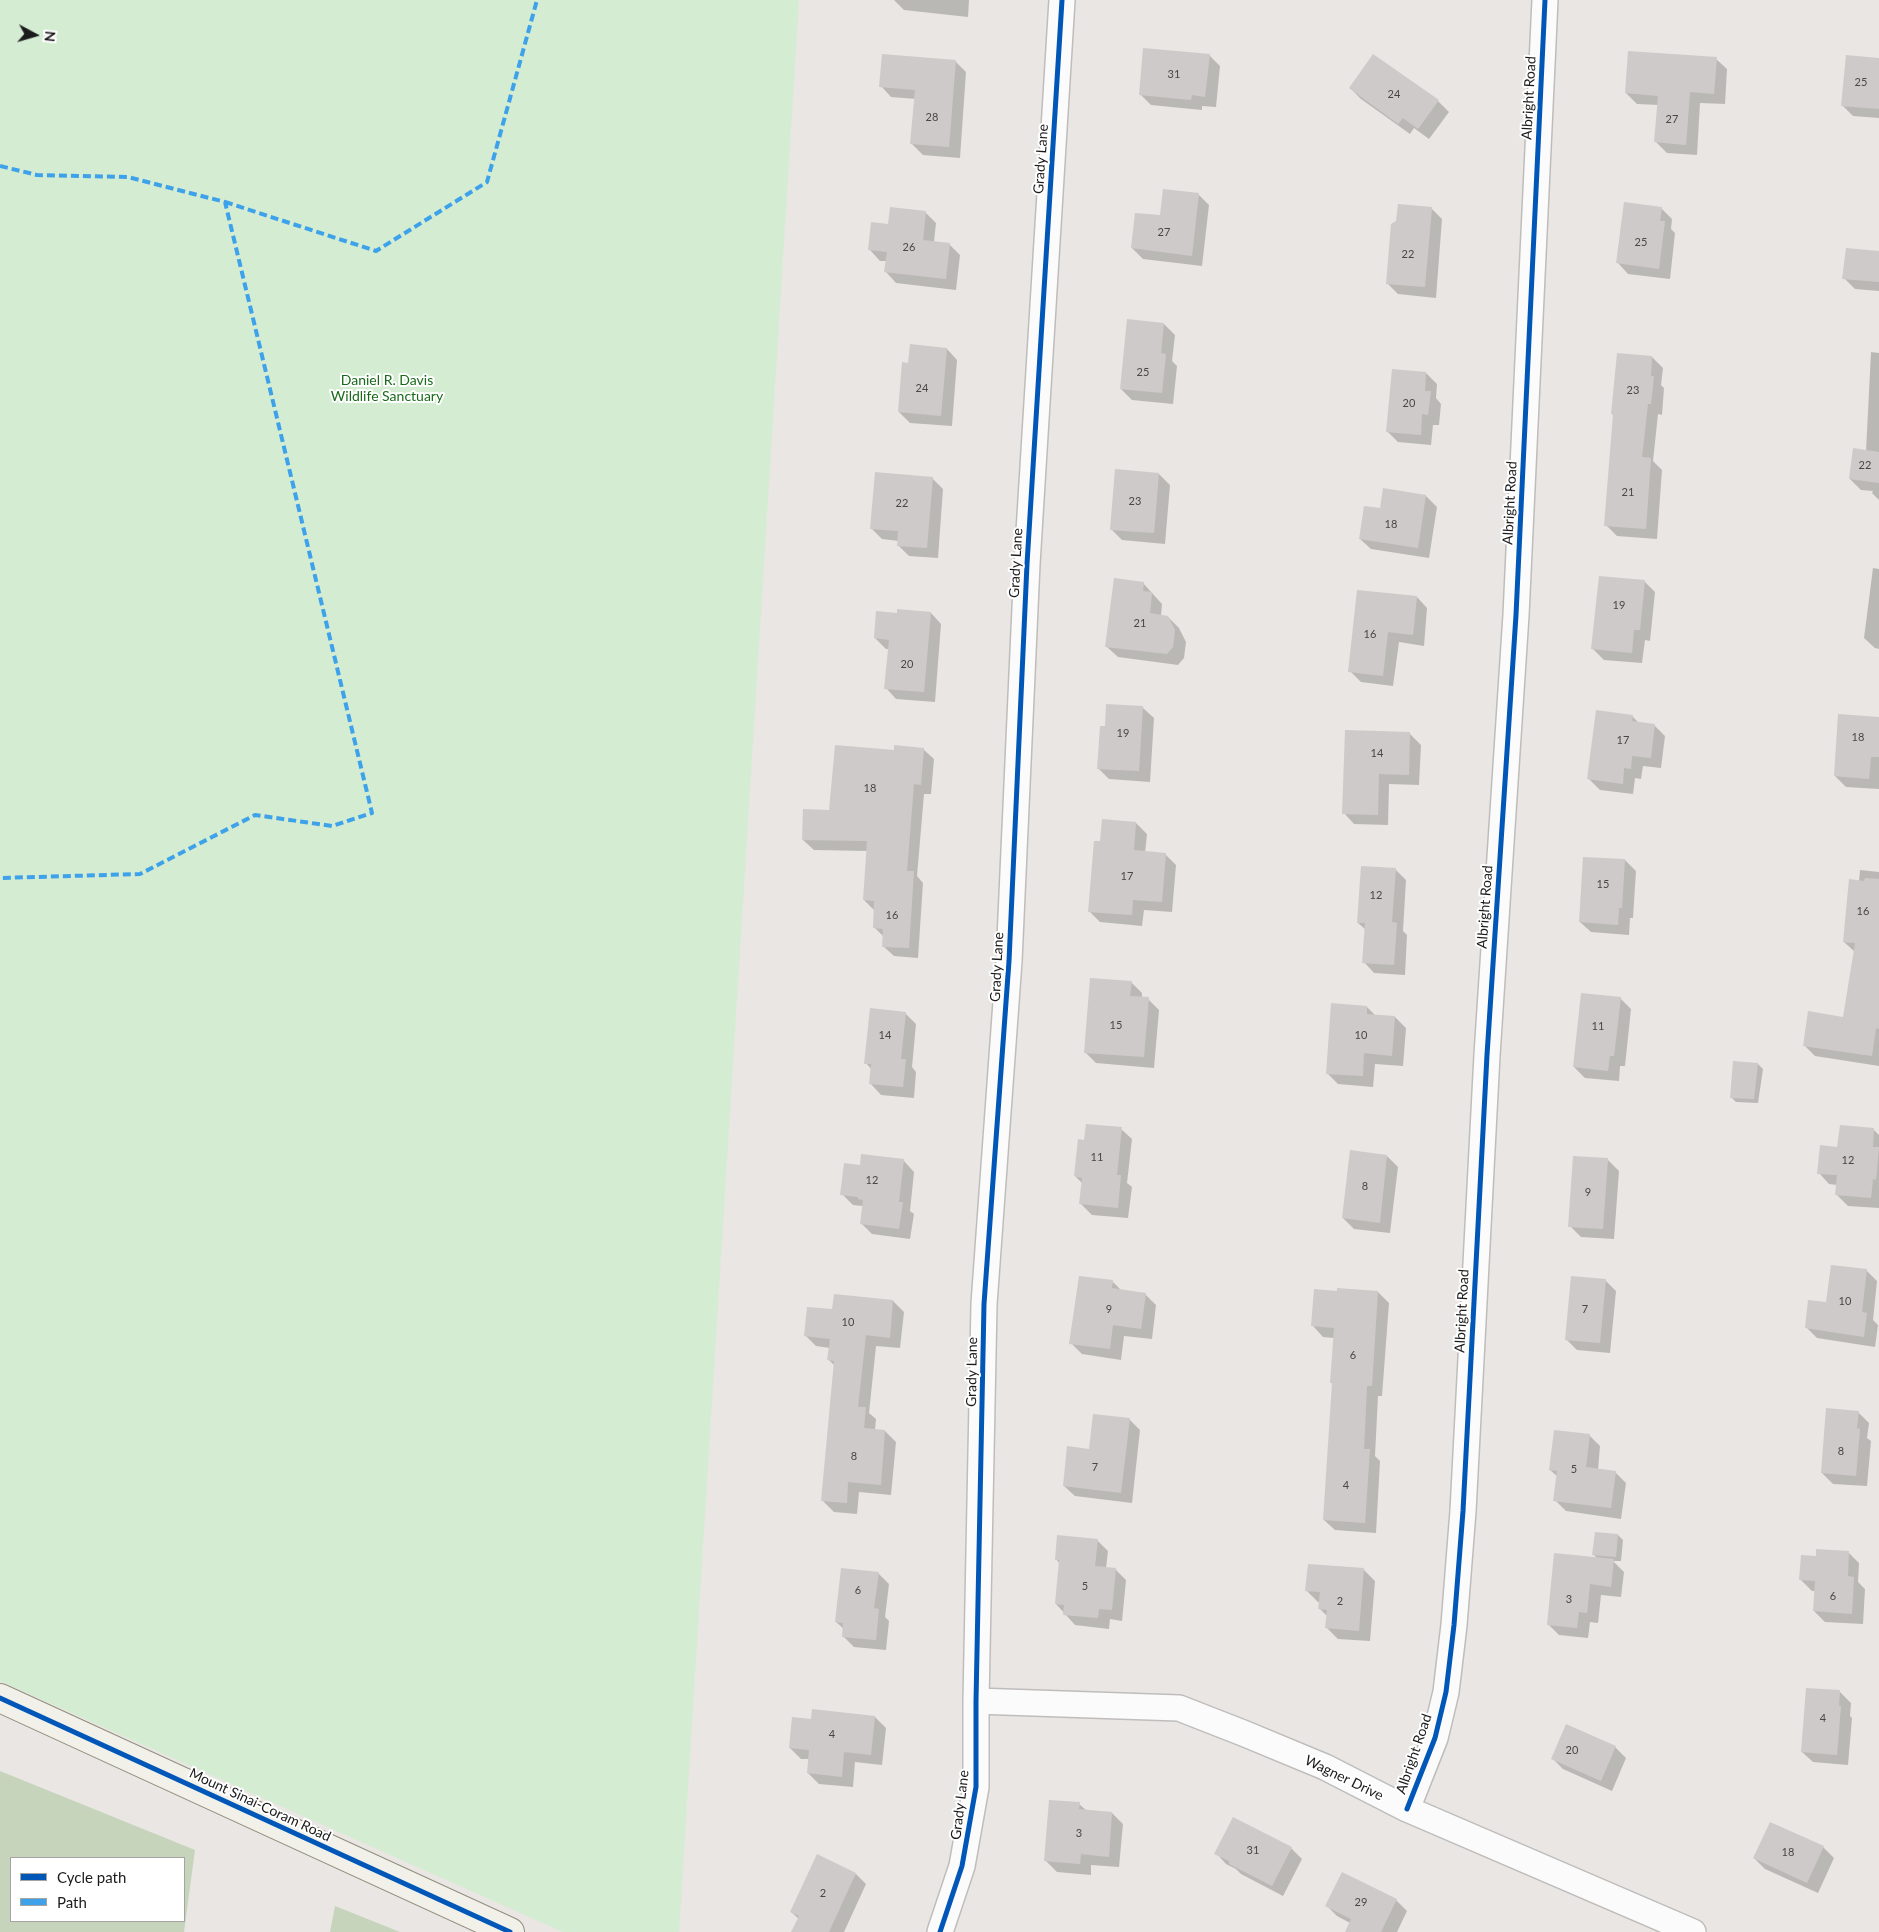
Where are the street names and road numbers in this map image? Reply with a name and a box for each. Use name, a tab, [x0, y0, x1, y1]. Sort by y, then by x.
street label: Albright Road	[1518, 56, 1540, 140]
street label: Grady Lane	[1030, 123, 1052, 195]
street label: Albright Road	[1499, 461, 1521, 545]
street label: Grady Lane	[1006, 528, 1026, 598]
street label: Albright Road	[1474, 865, 1496, 949]
street label: Grady Lane	[987, 932, 1007, 1002]
street label: Albright Road	[1451, 1269, 1473, 1353]
street label: Grady Lane	[963, 1337, 981, 1407]
street label: Albright Road	[1392, 1712, 1436, 1796]
street label: Wagner Drive	[1302, 1752, 1386, 1804]
street label: Mount Sinai-Coram Road	[187, 1765, 333, 1845]
street label: Grady Lane	[947, 1769, 973, 1841]

